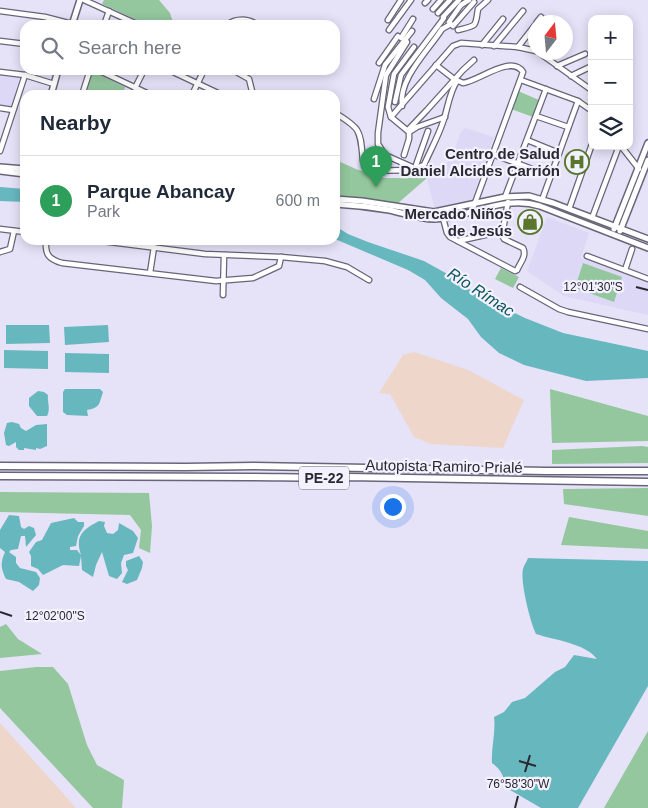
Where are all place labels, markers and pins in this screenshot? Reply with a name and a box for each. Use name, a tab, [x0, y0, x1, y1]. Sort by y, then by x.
place label: Centro de Salud Daniel Alcides Carrión	[401, 145, 560, 179]
pin: 1	[360, 146, 392, 187]
hospital icon: Centro de Salud Daniel Alcides Carrión	[564, 149, 590, 175]
place label: Mercado Niños de Jesús	[404, 205, 512, 239]
shop icon: Mercado Niños de Jesús	[517, 209, 543, 235]

